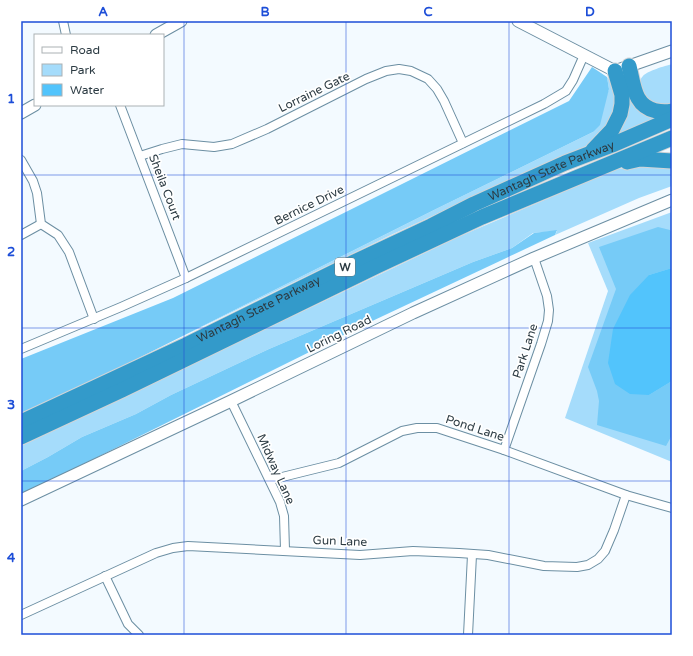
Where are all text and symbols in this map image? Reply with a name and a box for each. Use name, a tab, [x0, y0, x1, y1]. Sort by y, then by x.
text: A	[98, 4, 108, 20]
text: B	[260, 4, 270, 20]
text: C	[423, 4, 433, 20]
text: D	[585, 4, 595, 20]
legend	[34, 34, 164, 106]
text: Road	[70, 43, 100, 57]
text: Park	[70, 63, 96, 77]
street label: Lorraine Gate	[276, 69, 352, 115]
text: Water	[70, 83, 105, 97]
text: 1	[7, 91, 15, 107]
street label: Wantagh State Parkway	[486, 138, 617, 204]
street label: Sheila Court	[146, 152, 184, 222]
street label: Bernice Drive	[272, 182, 346, 228]
text: 2	[7, 244, 15, 260]
road number: W	[335, 258, 355, 276]
street label: Wantagh State Parkway	[195, 273, 323, 346]
street label: Loring Road	[304, 312, 374, 356]
street label: Park Lane	[510, 322, 540, 380]
text: 3	[7, 397, 15, 413]
street label: Pond Lane	[444, 412, 506, 444]
street label: Midway Lane	[254, 432, 298, 506]
street label: Gun Lane	[312, 533, 368, 549]
text: 4	[7, 550, 16, 566]

